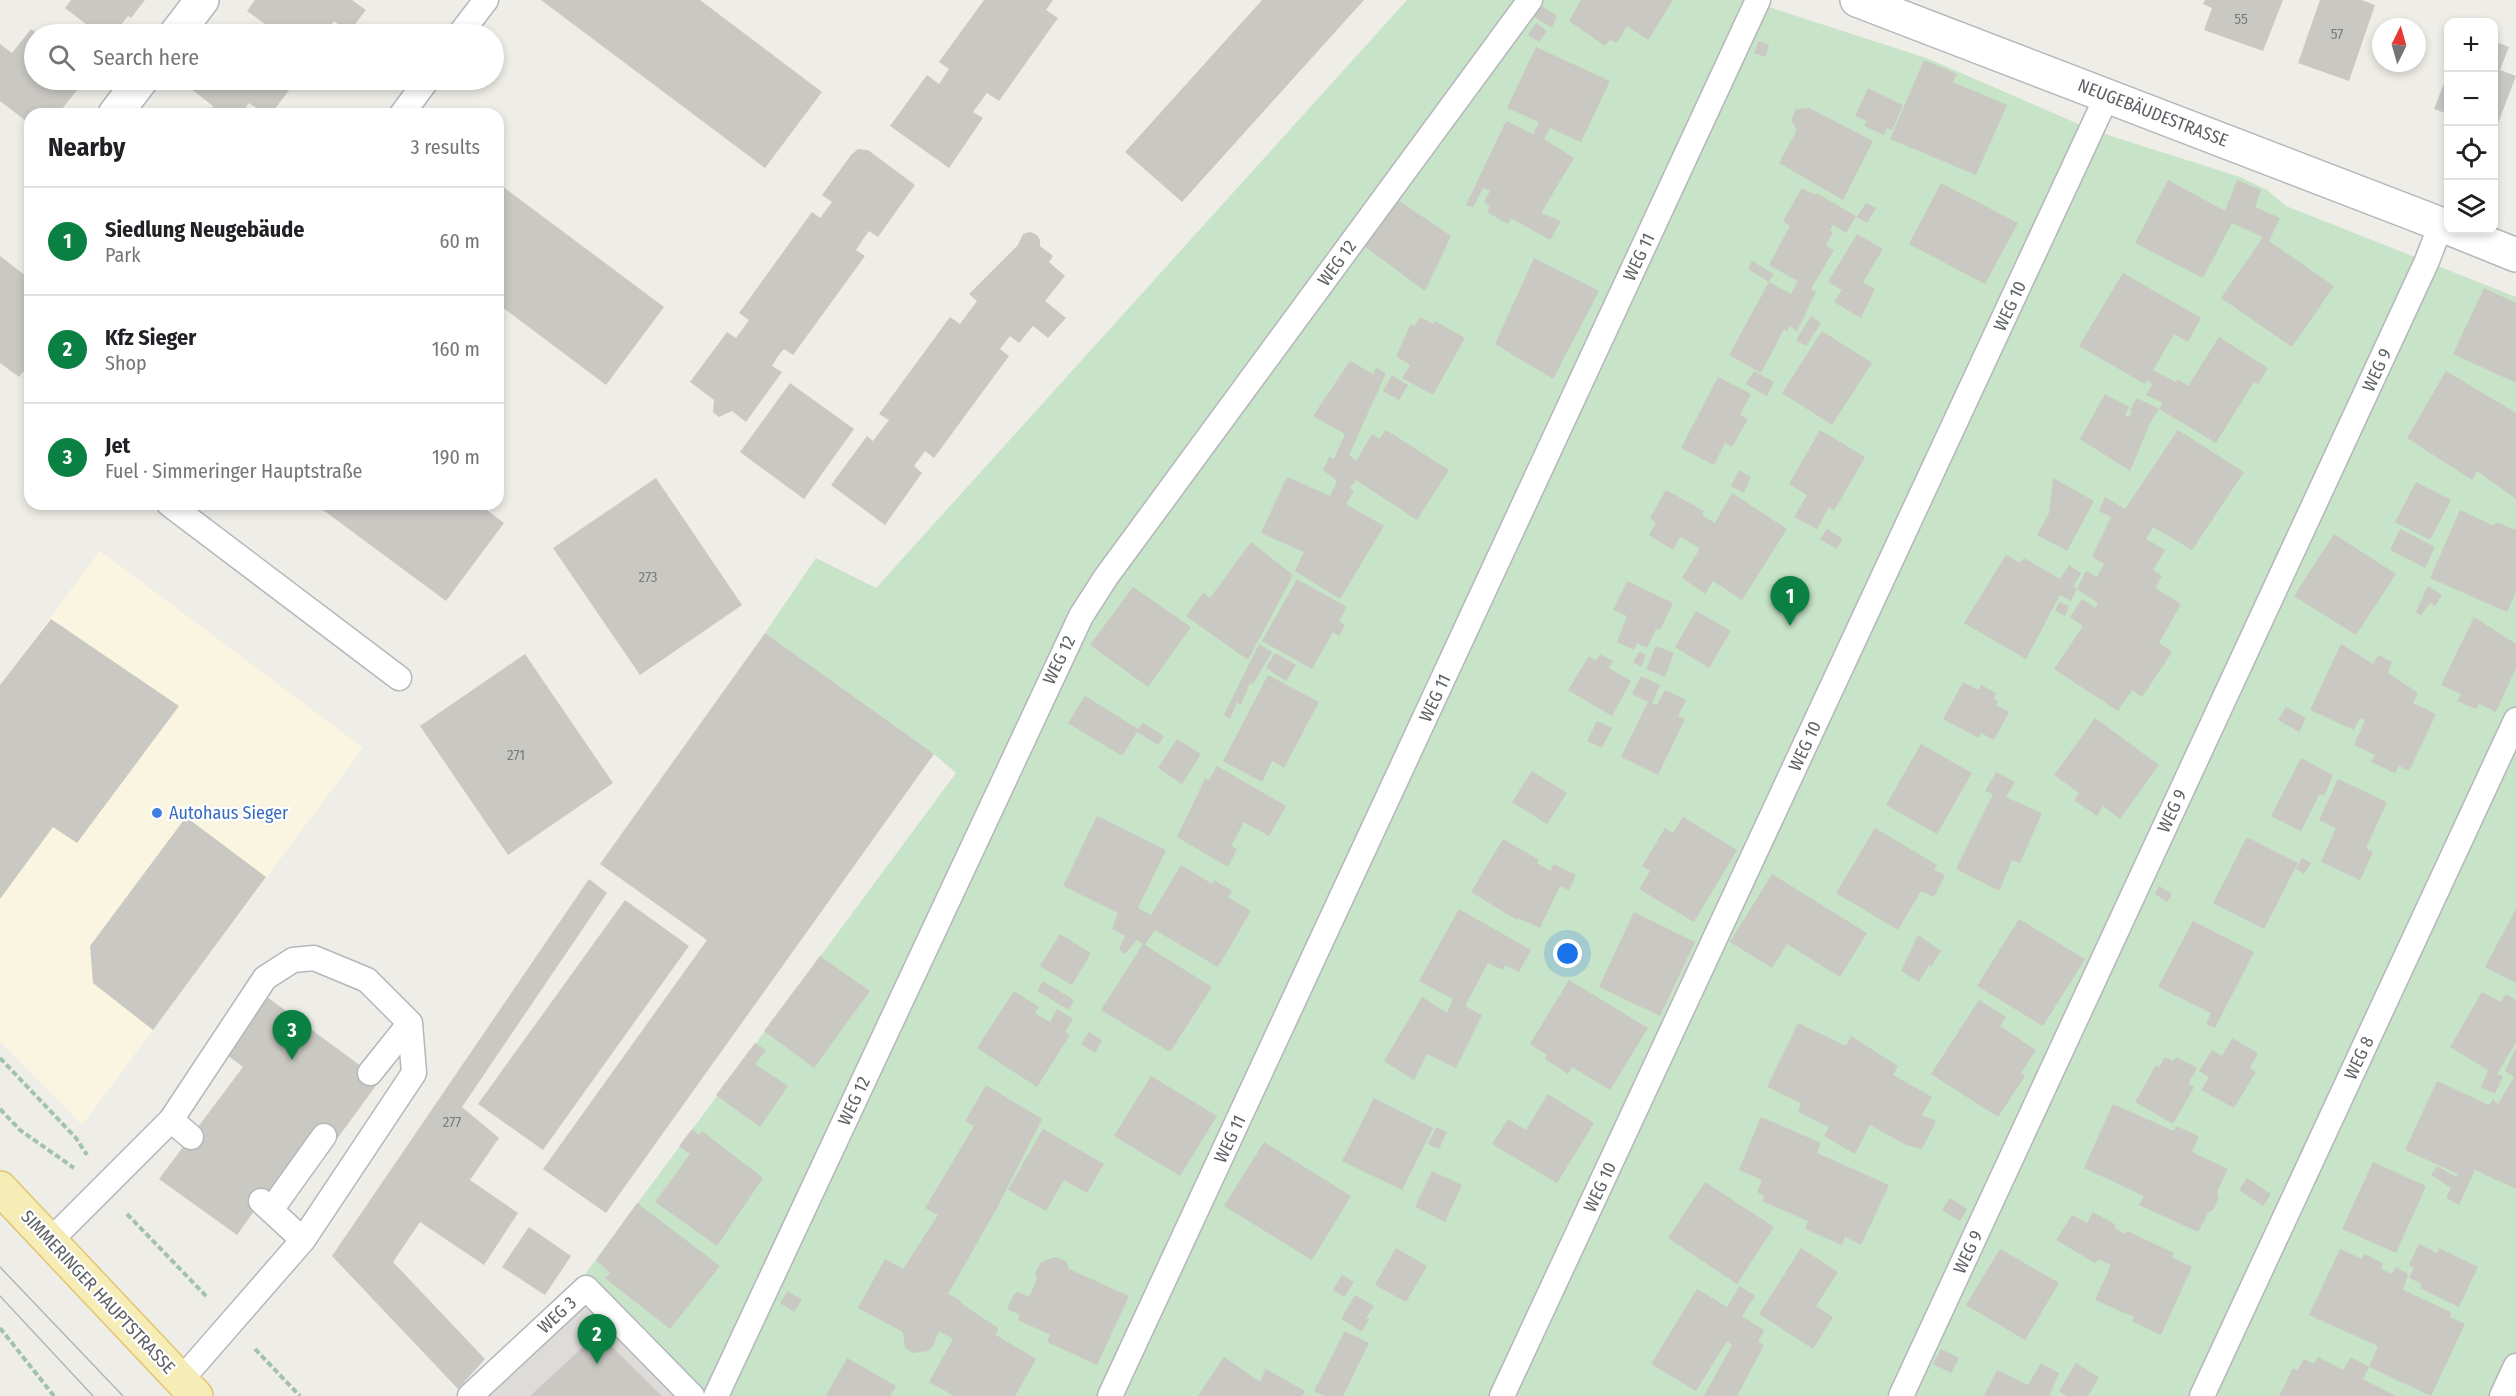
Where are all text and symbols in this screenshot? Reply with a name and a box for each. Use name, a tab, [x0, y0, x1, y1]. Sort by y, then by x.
house number: 55	[2234, 10, 2248, 28]
north arrow	[2372, 18, 2426, 72]
map controls	[2444, 18, 2498, 234]
button: +	[2444, 18, 2498, 72]
search box	[24, 24, 504, 90]
house number: 57	[2331, 25, 2343, 43]
icon: search	[45, 41, 78, 74]
text: Search here	[93, 44, 199, 71]
button: −	[2444, 72, 2498, 126]
street label: NEUGEBÄUDESTRASSE	[2075, 74, 2231, 152]
button: locate	[2444, 126, 2498, 180]
text: Nearby	[48, 132, 125, 163]
text: 3 results	[411, 135, 480, 159]
button: layers	[2444, 180, 2498, 234]
text: Siedlung Neugebäude	[105, 216, 304, 243]
text: 1	[63, 229, 72, 253]
text: 60 m	[440, 229, 480, 253]
street label: WEG 11	[1618, 230, 1660, 284]
street label: WEG 12	[1313, 236, 1361, 290]
text: Park	[105, 243, 141, 267]
street label: WEG 10	[1989, 277, 2031, 335]
text: Kfz Sieger	[105, 324, 196, 351]
text: 2	[63, 337, 72, 361]
text: 160 m	[432, 337, 480, 361]
street label: WEG 9	[2358, 345, 2396, 395]
text: Shop	[105, 351, 147, 375]
text: Jet	[105, 432, 130, 459]
text: 3	[63, 445, 72, 469]
text: 190 m	[432, 445, 480, 469]
text: Fuel · Simmeringer Hauptstraße	[105, 459, 362, 483]
house number: 273	[638, 568, 658, 586]
pin: 1	[1770, 576, 1810, 626]
street label: WEG 12	[1038, 632, 1080, 688]
street label: WEG 11	[1414, 671, 1456, 725]
street label: WEG 10	[1784, 717, 1826, 775]
house number: 271	[507, 746, 525, 764]
street label: WEG 9	[2153, 786, 2191, 836]
place label: Autohaus Sieger	[169, 802, 289, 824]
marker: Autohaus Sieger	[150, 806, 164, 820]
your location	[1553, 939, 1582, 968]
pin: 3	[272, 1010, 312, 1060]
street label: WEG 8	[2339, 1033, 2379, 1083]
street label: WEG 12	[833, 1073, 875, 1129]
street label: WEG 11	[1209, 1112, 1251, 1166]
house number: 277	[443, 1113, 461, 1131]
street label: WEG 10	[1579, 1158, 1621, 1216]
street label: SIMMERINGER HAUPTSTRASSE	[16, 1206, 180, 1378]
street label: WEG 9	[1949, 1227, 1987, 1277]
street label: WEG 3	[533, 1292, 581, 1338]
pin: 2	[578, 1314, 616, 1364]

